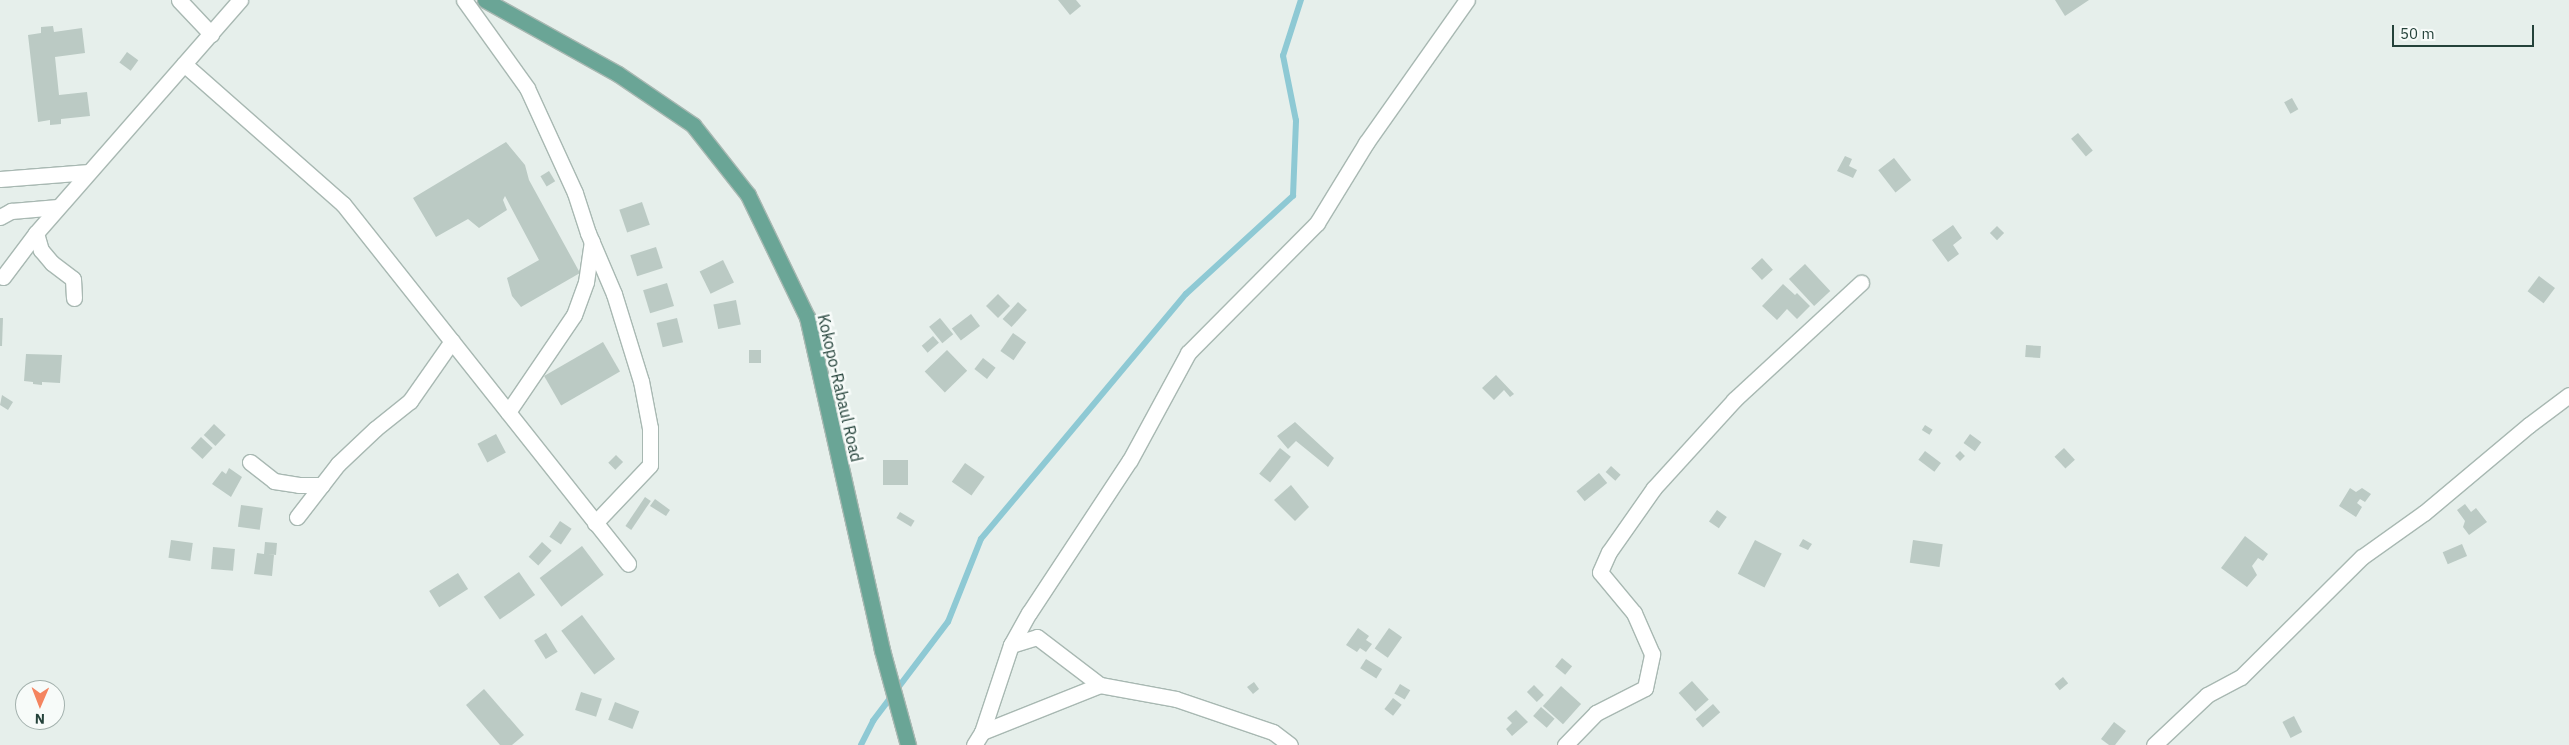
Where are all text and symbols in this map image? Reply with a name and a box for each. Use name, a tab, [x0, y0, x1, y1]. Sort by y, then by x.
scale bar	[2394, 15, 2536, 47]
text: 50 m	[2400, 24, 2435, 43]
street label: Kokopo-Rabaul Road	[814, 312, 866, 464]
north arrow	[15, 680, 65, 730]
text: N	[35, 710, 45, 728]

